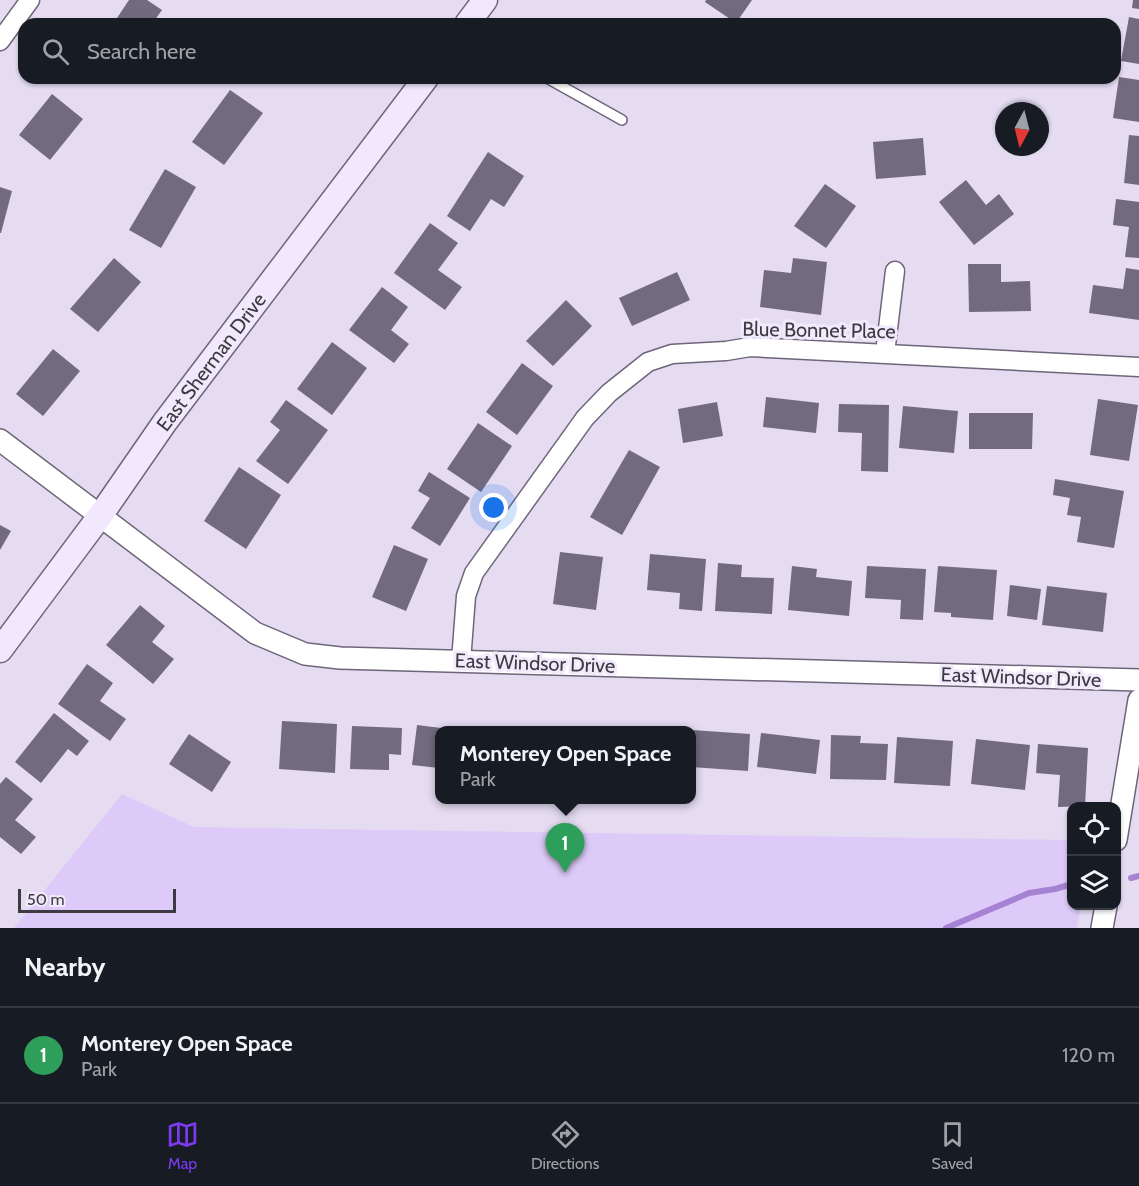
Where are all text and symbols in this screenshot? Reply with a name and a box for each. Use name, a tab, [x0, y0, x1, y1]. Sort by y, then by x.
search box	[18, 18, 1121, 84]
icon: search	[39, 35, 72, 68]
text: Search here	[87, 38, 196, 65]
north arrow	[995, 102, 1049, 156]
street label: East Sherman Drive	[151, 288, 271, 436]
street label: Blue Bonnet Place	[742, 317, 896, 343]
your location	[479, 493, 508, 522]
street label: East Windsor Drive	[454, 648, 616, 678]
street label: East Windsor Drive	[940, 662, 1102, 692]
popup	[435, 726, 696, 804]
text: Monterey Open Space	[460, 740, 671, 767]
text: Park	[460, 767, 496, 791]
map controls	[1067, 802, 1121, 910]
button: locate	[1067, 802, 1121, 856]
pin: 1	[546, 824, 584, 873]
button: layers	[1067, 856, 1121, 910]
scale bar	[18, 886, 176, 914]
text: 50 m	[27, 890, 64, 909]
text: Nearby	[24, 951, 105, 983]
text: Monterey Open Space	[81, 1030, 292, 1057]
text: 1	[40, 1043, 47, 1067]
text: 120 m	[1062, 1043, 1115, 1067]
text: Park	[81, 1057, 117, 1081]
tab: Map	[166, 1118, 199, 1173]
tab: Directions	[531, 1118, 599, 1173]
tab: Saved	[931, 1118, 973, 1173]

